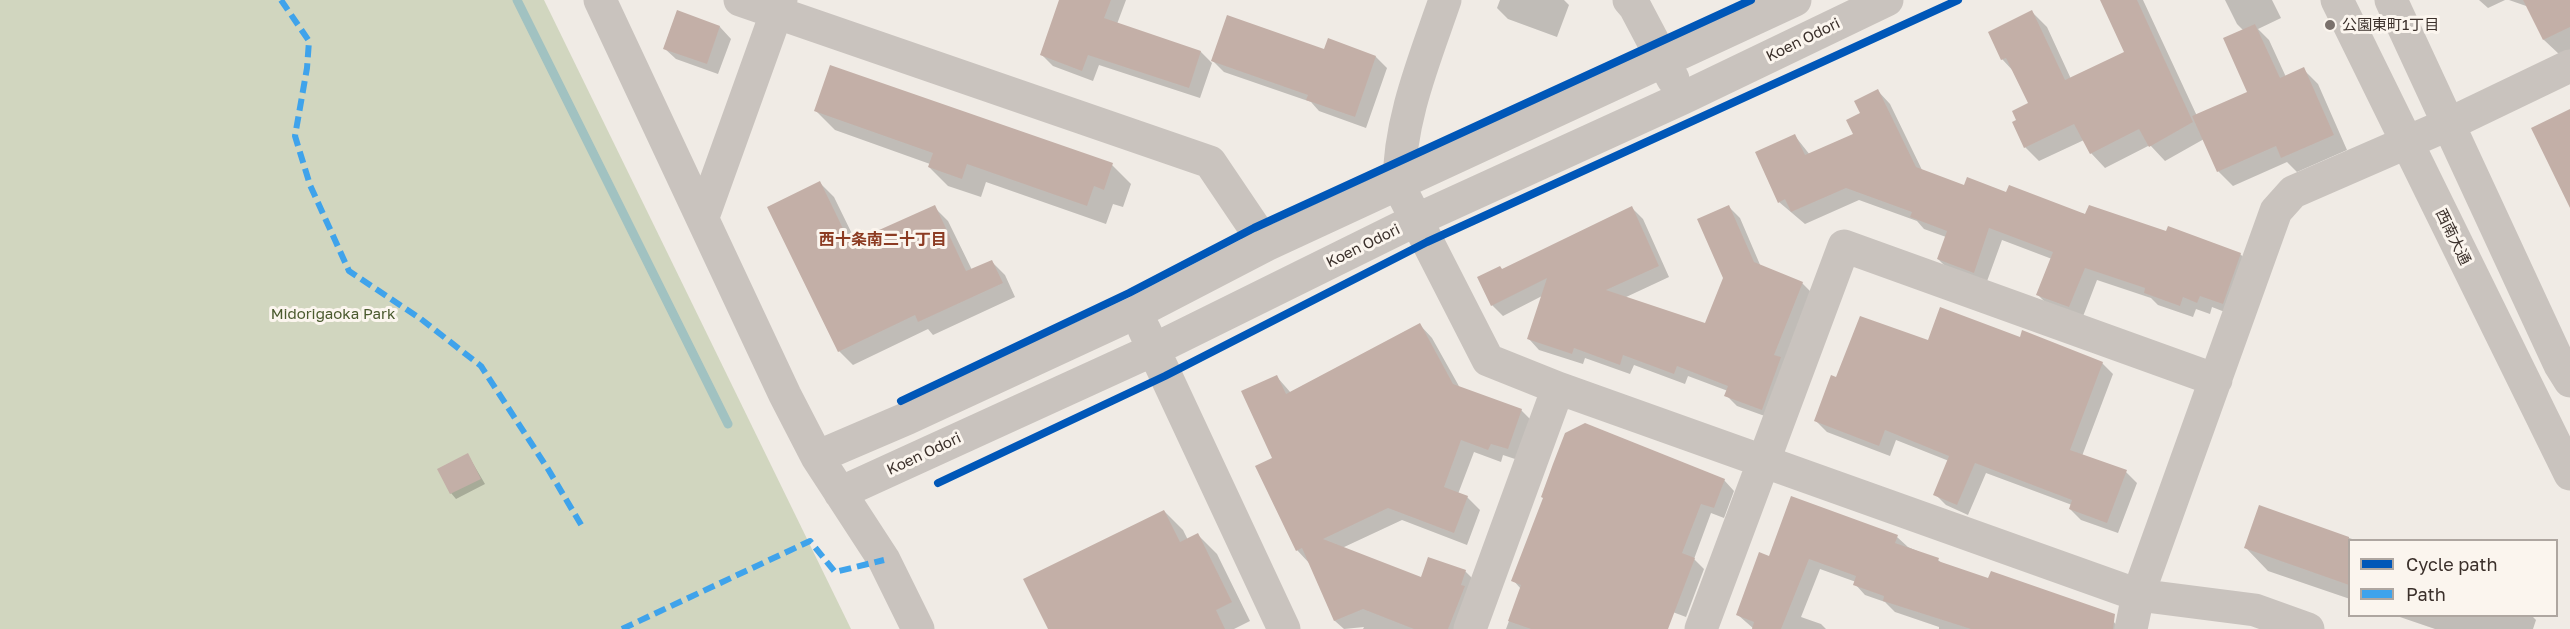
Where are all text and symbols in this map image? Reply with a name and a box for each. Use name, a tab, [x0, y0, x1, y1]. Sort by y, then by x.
street label: Koen Odori	[1763, 14, 1843, 66]
place label: 公園東町1丁目	[2342, 16, 2439, 34]
marker: 公園東町1丁目	[2323, 18, 2337, 32]
street label: 西南大通	[2432, 206, 2474, 268]
street label: Koen Odori	[1323, 220, 1403, 272]
district label: 西十条南二十丁目	[819, 230, 947, 250]
park label: Midorigaoka Park	[271, 305, 395, 323]
street label: Koen Odori	[884, 429, 964, 479]
legend	[2348, 539, 2558, 617]
text: Cycle path	[2406, 553, 2498, 575]
text: Path	[2406, 583, 2446, 605]

